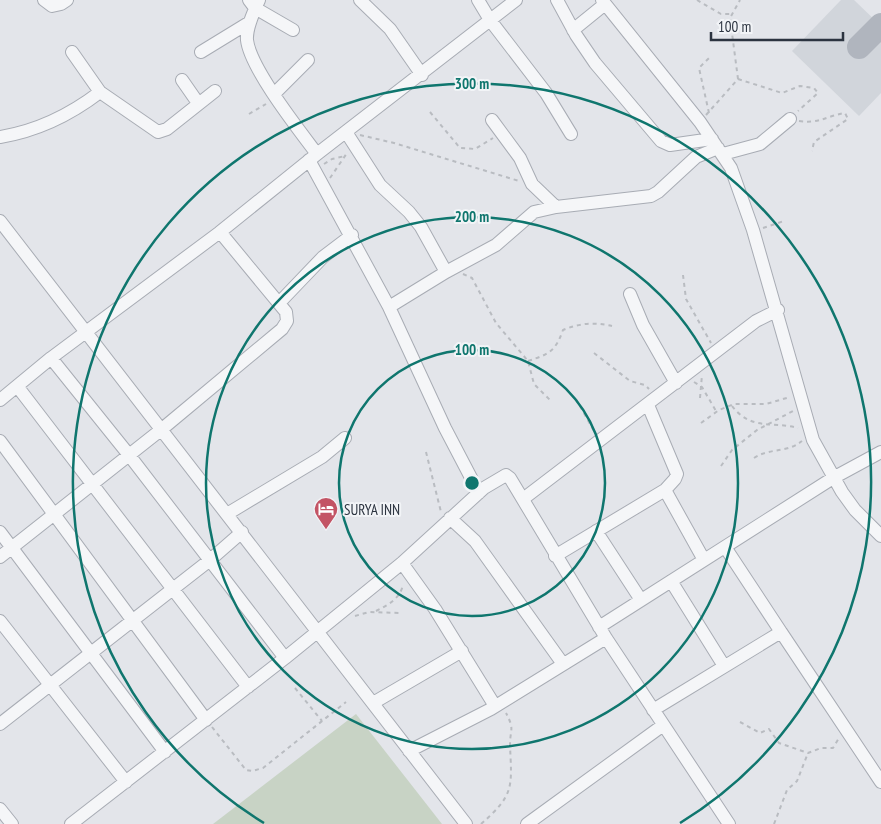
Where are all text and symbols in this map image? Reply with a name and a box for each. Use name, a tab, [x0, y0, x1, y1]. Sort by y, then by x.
scale bar	[711, 10, 844, 42]
text: 100 m	[718, 17, 751, 36]
text: 300 m	[455, 74, 489, 93]
text: 200 m	[455, 207, 489, 226]
text: 100 m	[455, 340, 489, 359]
centre of rings	[463, 474, 481, 492]
hotel icon: SURYA INN	[313, 496, 339, 530]
place label: SURYA INN	[344, 500, 400, 519]

